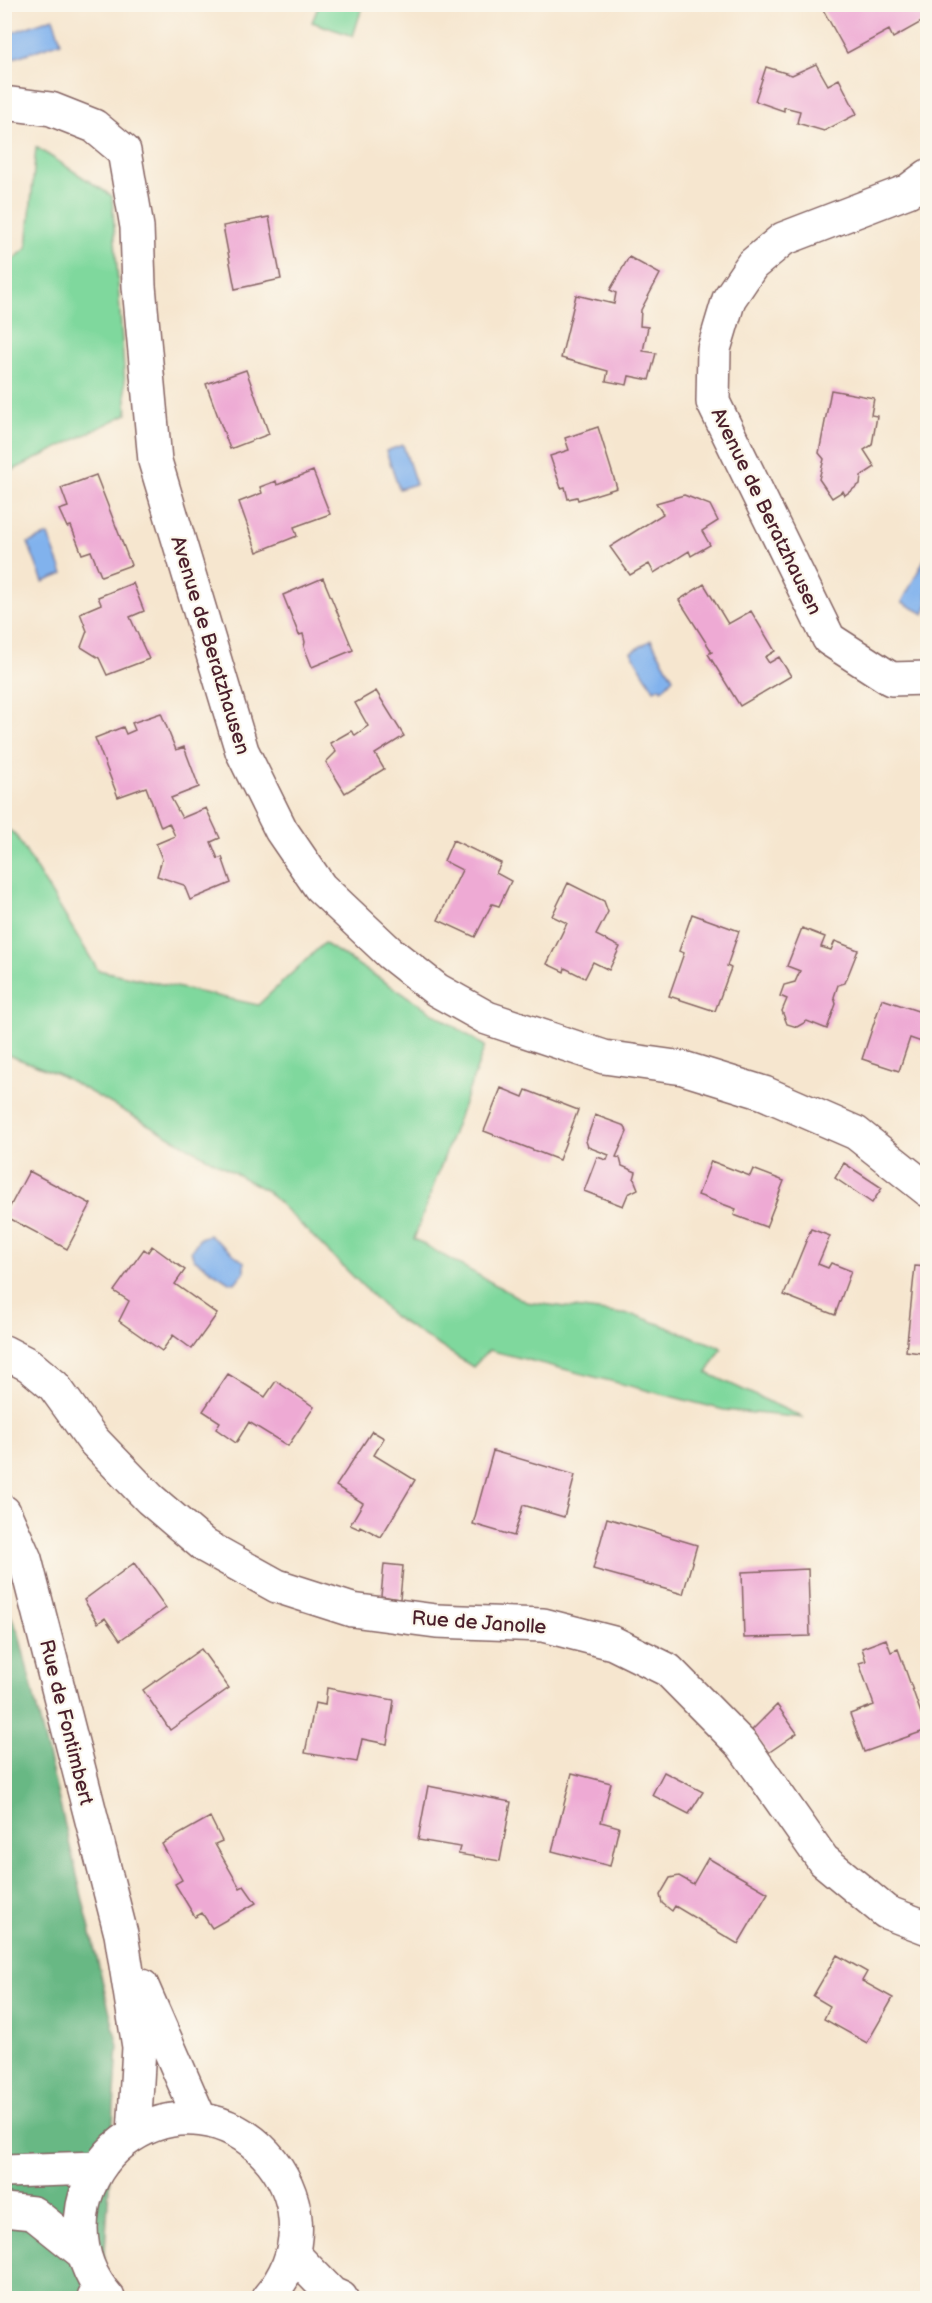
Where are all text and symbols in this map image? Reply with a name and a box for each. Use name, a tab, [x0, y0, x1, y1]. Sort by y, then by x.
street label: Avenue de Beratzhausen	[706, 404, 827, 619]
street label: Avenue de Beratzhausen	[165, 533, 255, 757]
street label: Rue de Janolle	[411, 1606, 547, 1640]
street label: Rue de Fontimbert	[34, 1637, 98, 1807]

